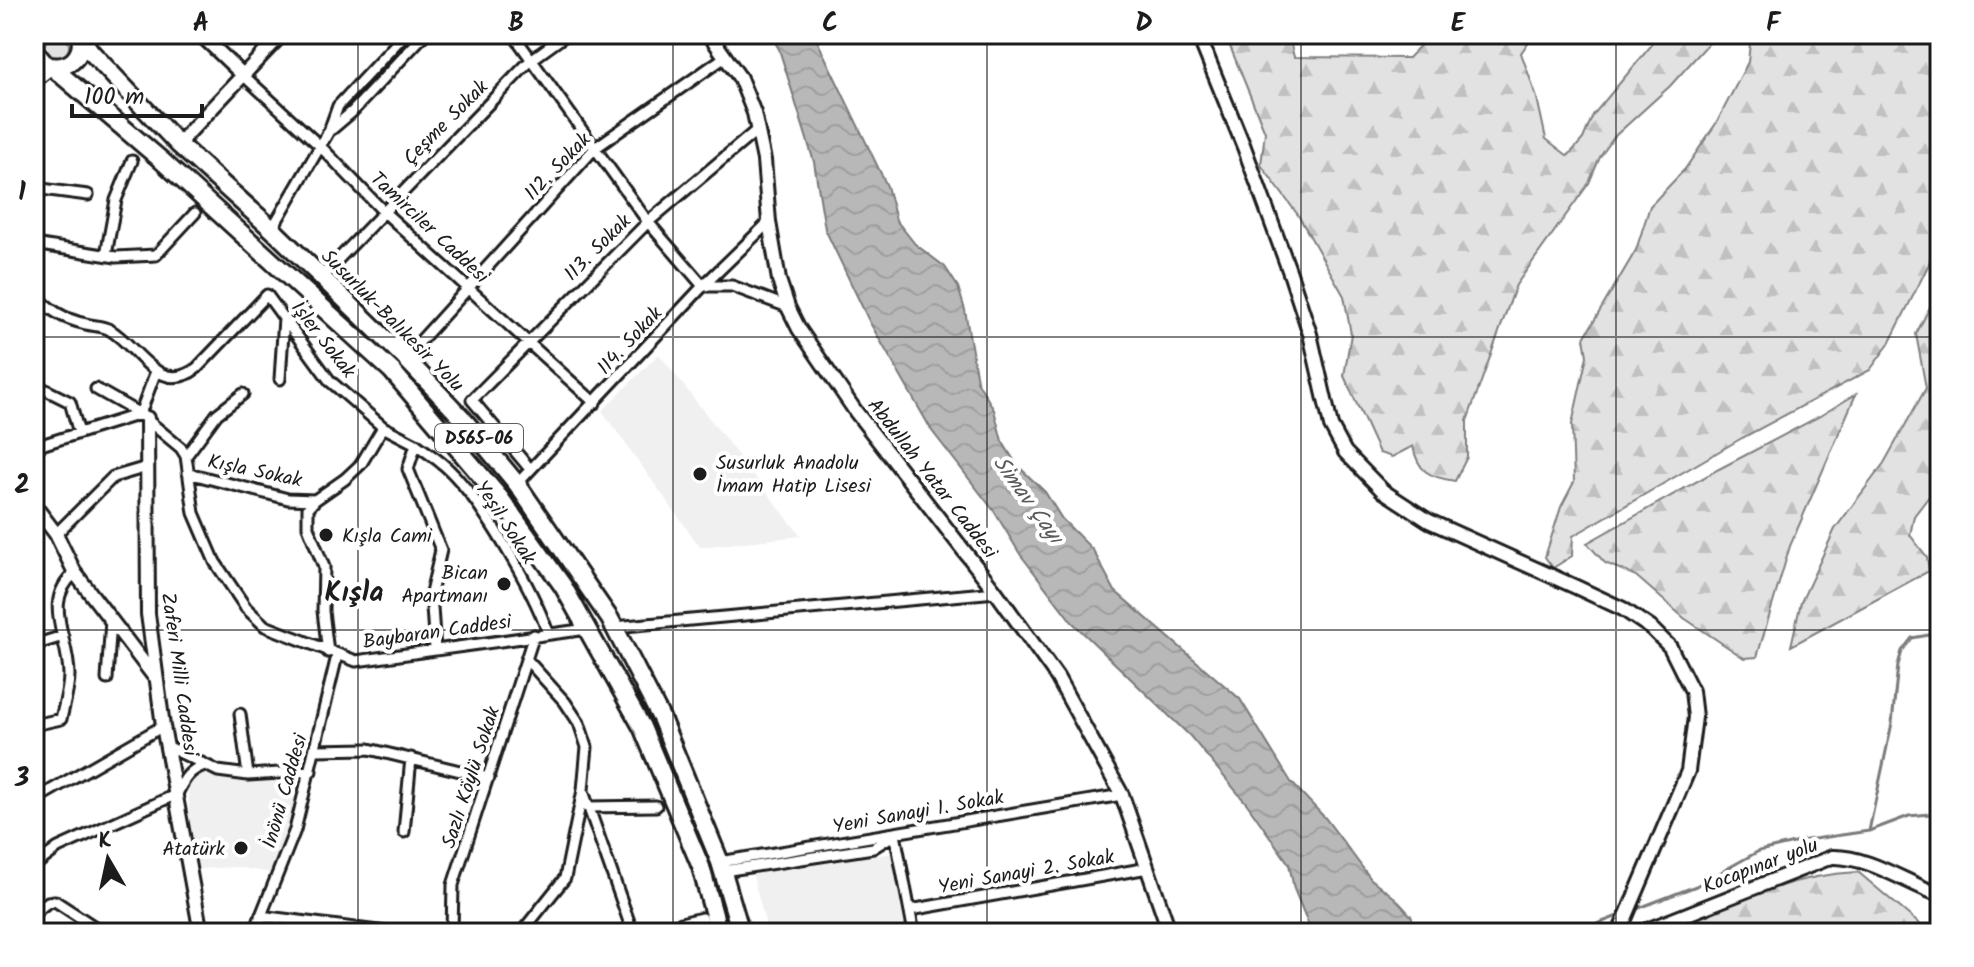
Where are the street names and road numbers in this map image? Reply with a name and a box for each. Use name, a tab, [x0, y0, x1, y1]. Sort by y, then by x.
street label: Çeşme Sokak	[396, 73, 497, 174]
street label: 112. Sokak	[517, 125, 600, 209]
street label: Tamirciler Caddesi	[362, 165, 496, 293]
street label: 113. Sokak	[557, 207, 640, 290]
street label: Susurluk-Balıkesir Yolu	[313, 242, 471, 401]
street label: İşler Sokak	[282, 294, 363, 386]
street label: 114. Sokak	[590, 299, 671, 383]
street label: Abdullah Yatar Caddesi	[858, 392, 1005, 567]
road number: D565-06	[435, 424, 523, 452]
street label: Kışla Sokak	[204, 446, 305, 498]
street label: Yeşil Sokak	[465, 475, 544, 572]
street label: Zaferi Milli Caddesi	[151, 591, 205, 759]
street label: Baybaran Caddesi	[361, 607, 515, 659]
street label: Sazlı Köylü Sokak	[434, 702, 510, 853]
street label: İnönü Caddesi	[254, 729, 318, 853]
street label: Yeni Sanayi 1. Sokak	[830, 782, 1007, 844]
street label: Kocapınar yolu	[1698, 830, 1824, 904]
street label: Yeni Sanayi 2. Sokak	[936, 842, 1118, 904]

